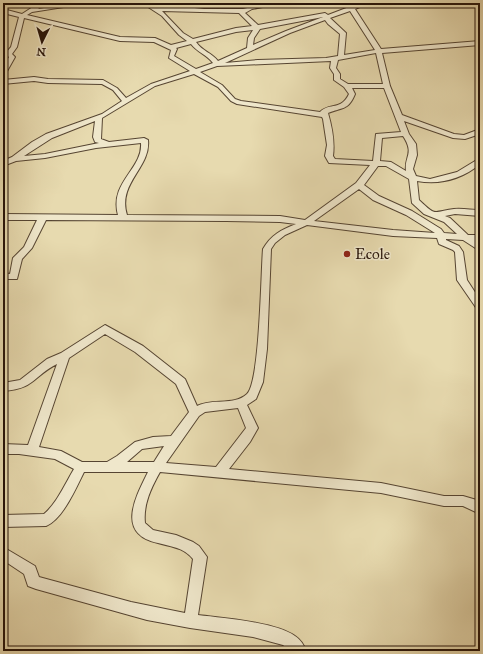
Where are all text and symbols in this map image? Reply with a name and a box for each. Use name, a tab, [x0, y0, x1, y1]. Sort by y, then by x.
north arrow	[22, 22, 62, 62]
text: N	[35, 45, 46, 58]
place label: Ecole	[355, 245, 390, 263]
marker: Ecole	[342, 249, 352, 259]

